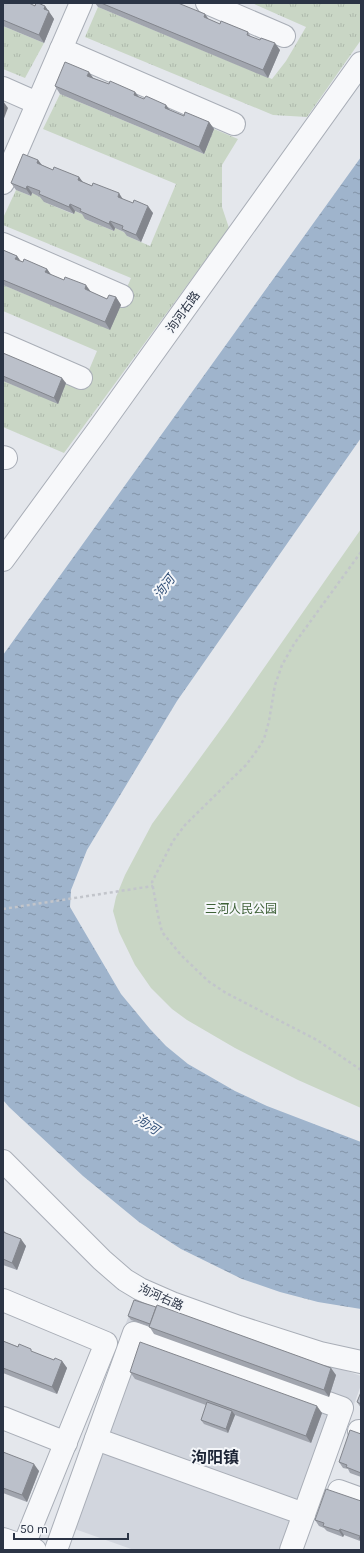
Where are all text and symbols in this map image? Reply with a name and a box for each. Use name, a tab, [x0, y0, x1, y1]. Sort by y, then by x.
street label: 泃河右路	[163, 288, 203, 336]
water label: 泃河	[150, 570, 180, 602]
park label: 三河人民公园	[205, 902, 277, 916]
water label: 泃河	[132, 1111, 164, 1139]
street label: 泃河右路	[136, 1281, 186, 1313]
district label: 泃阳镇	[191, 1448, 239, 1467]
scale bar	[14, 1515, 128, 1541]
text: 50 m	[20, 1522, 48, 1536]

